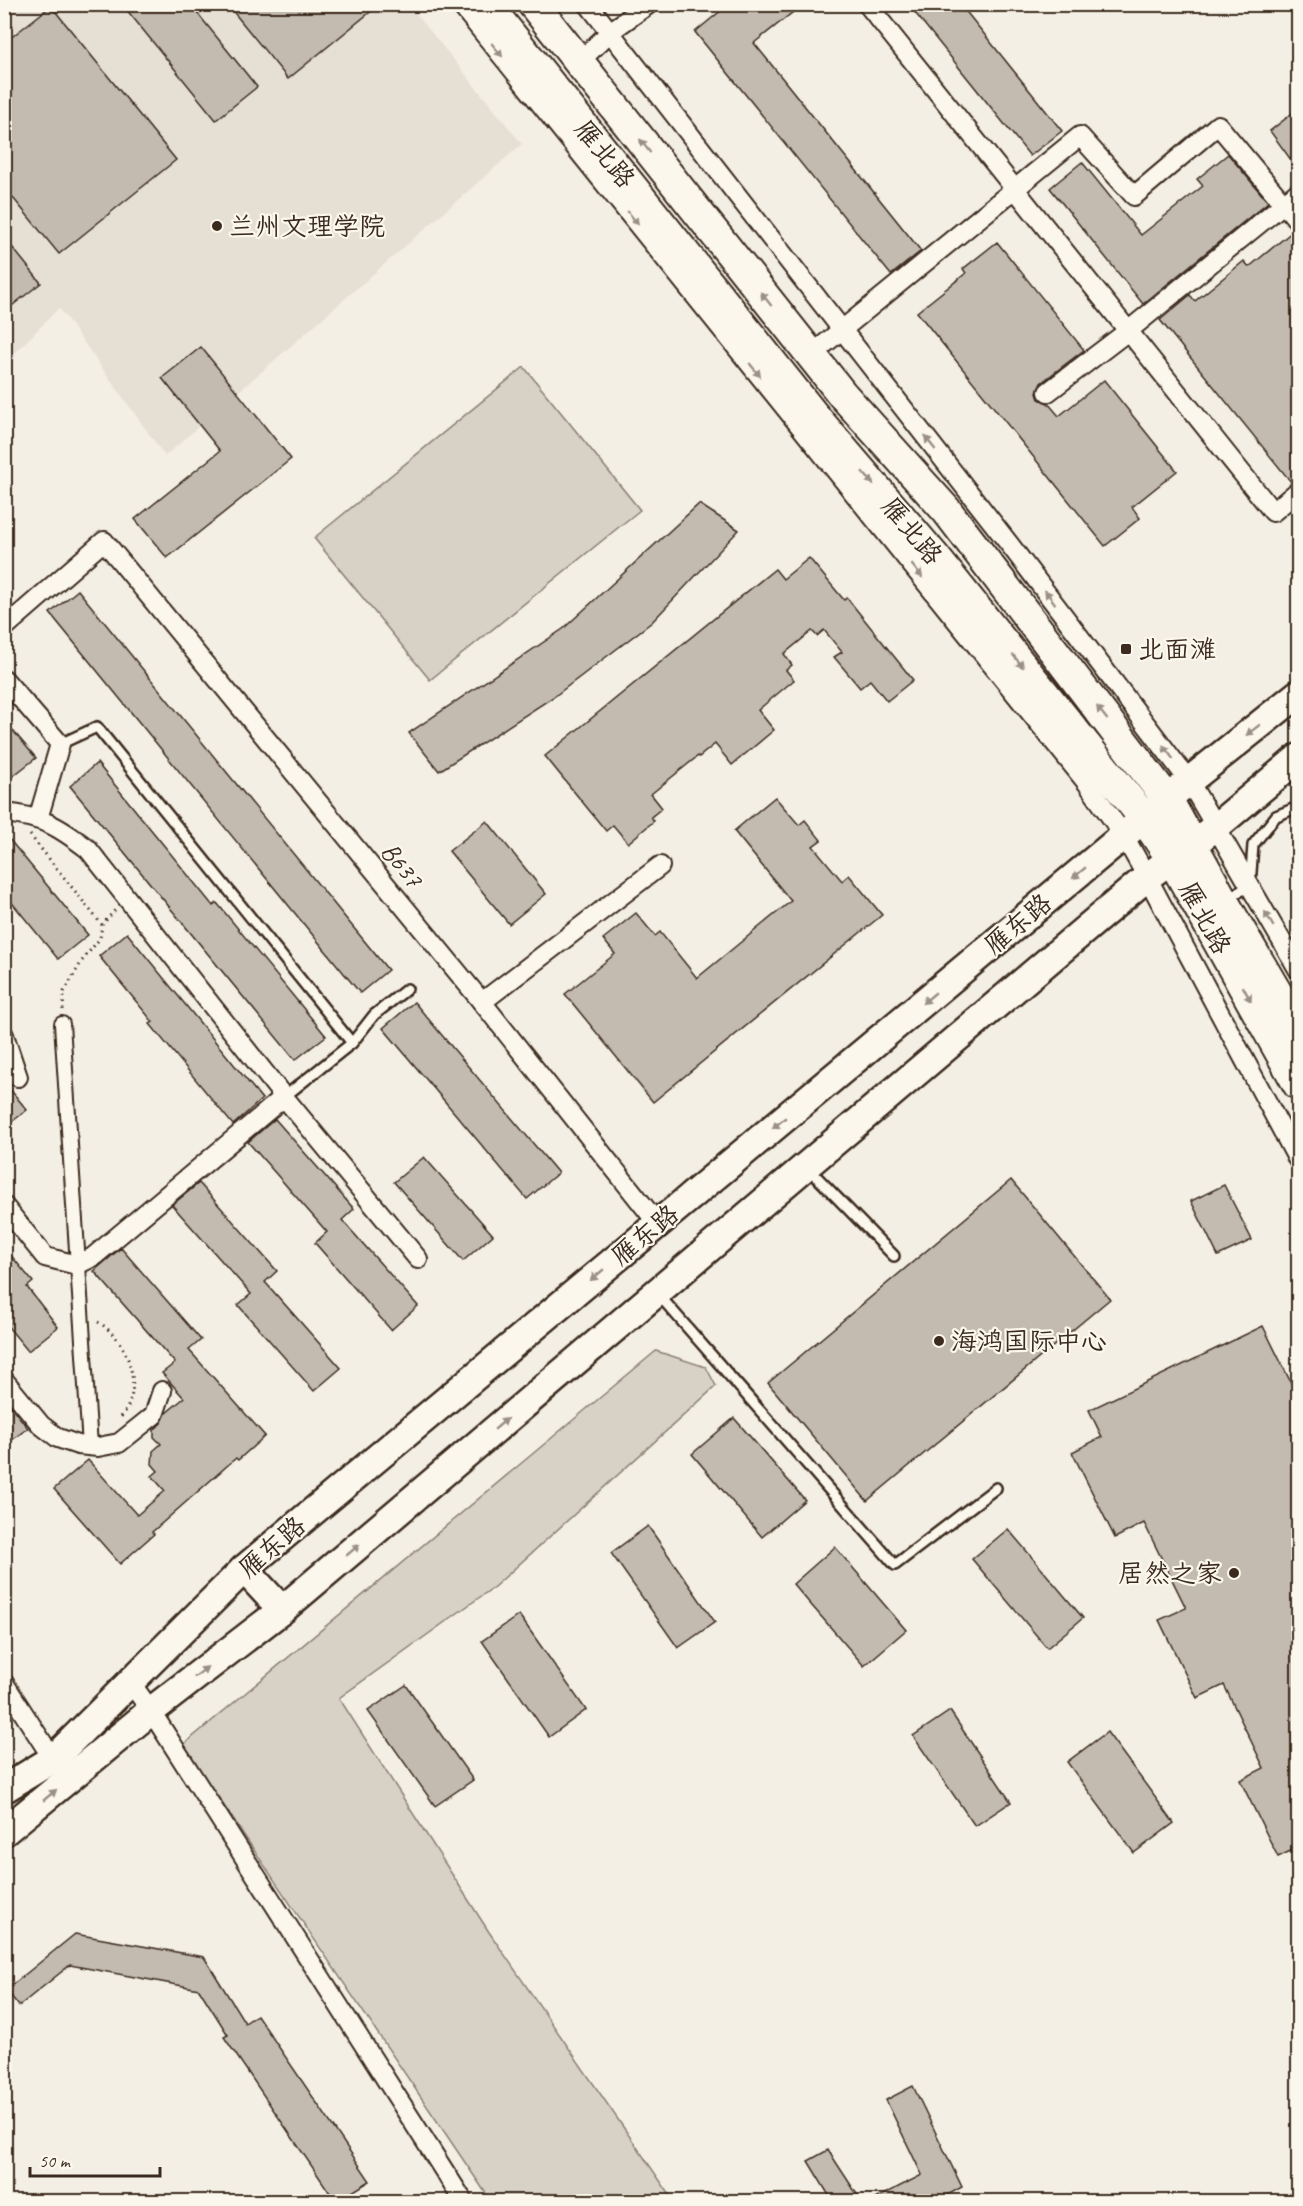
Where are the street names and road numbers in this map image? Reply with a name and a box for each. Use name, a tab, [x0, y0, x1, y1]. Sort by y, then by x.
street label: 雁北路	[568, 113, 642, 195]
street label: 雁北路	[874, 491, 950, 571]
street label: B637	[374, 836, 431, 895]
street label: 雁北路	[1172, 876, 1238, 960]
street label: 雁东路	[978, 886, 1058, 962]
street label: 雁东路	[605, 1197, 685, 1273]
street label: 雁东路	[232, 1509, 312, 1585]

